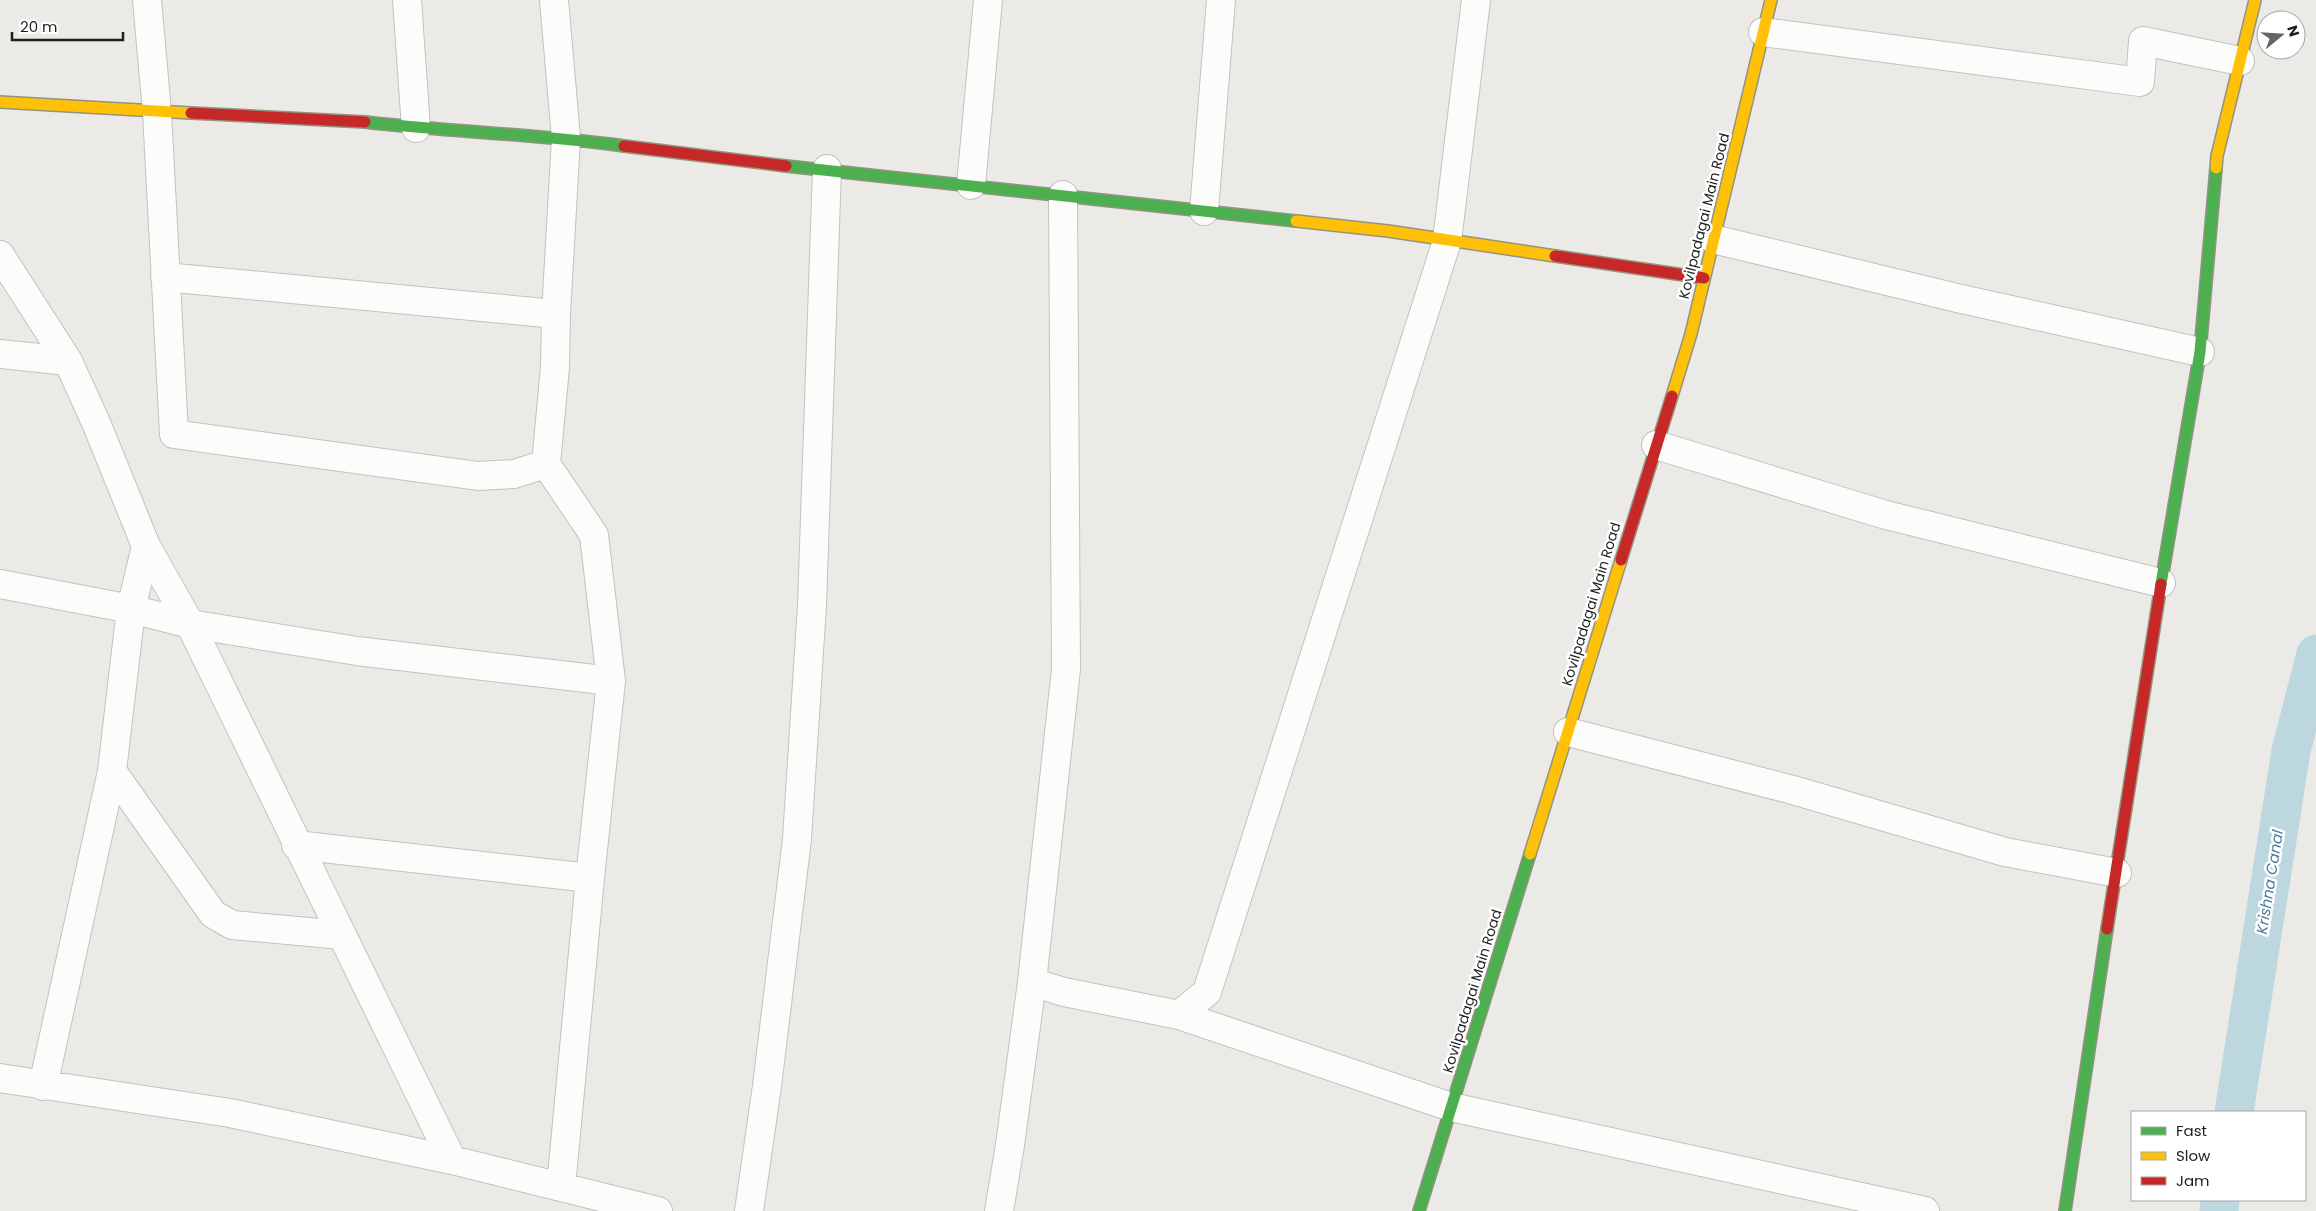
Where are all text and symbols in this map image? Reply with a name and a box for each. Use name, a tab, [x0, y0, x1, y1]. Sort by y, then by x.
scale bar	[12, 10, 124, 42]
north arrow	[2256, 10, 2306, 60]
text: 20 m	[20, 16, 58, 37]
text: N	[2282, 23, 2305, 39]
street label: Kovilpadagai Main Road	[1674, 131, 1734, 301]
street label: Kovilpadagai Main Road	[1557, 520, 1625, 688]
water label: Krishna Canal	[2251, 828, 2288, 935]
street label: Kovilpadagai Main Road	[1438, 907, 1506, 1075]
legend	[2131, 1111, 2306, 1201]
text: Fast	[2176, 1120, 2207, 1141]
text: Slow	[2176, 1145, 2211, 1166]
text: Jam	[2176, 1170, 2210, 1191]

